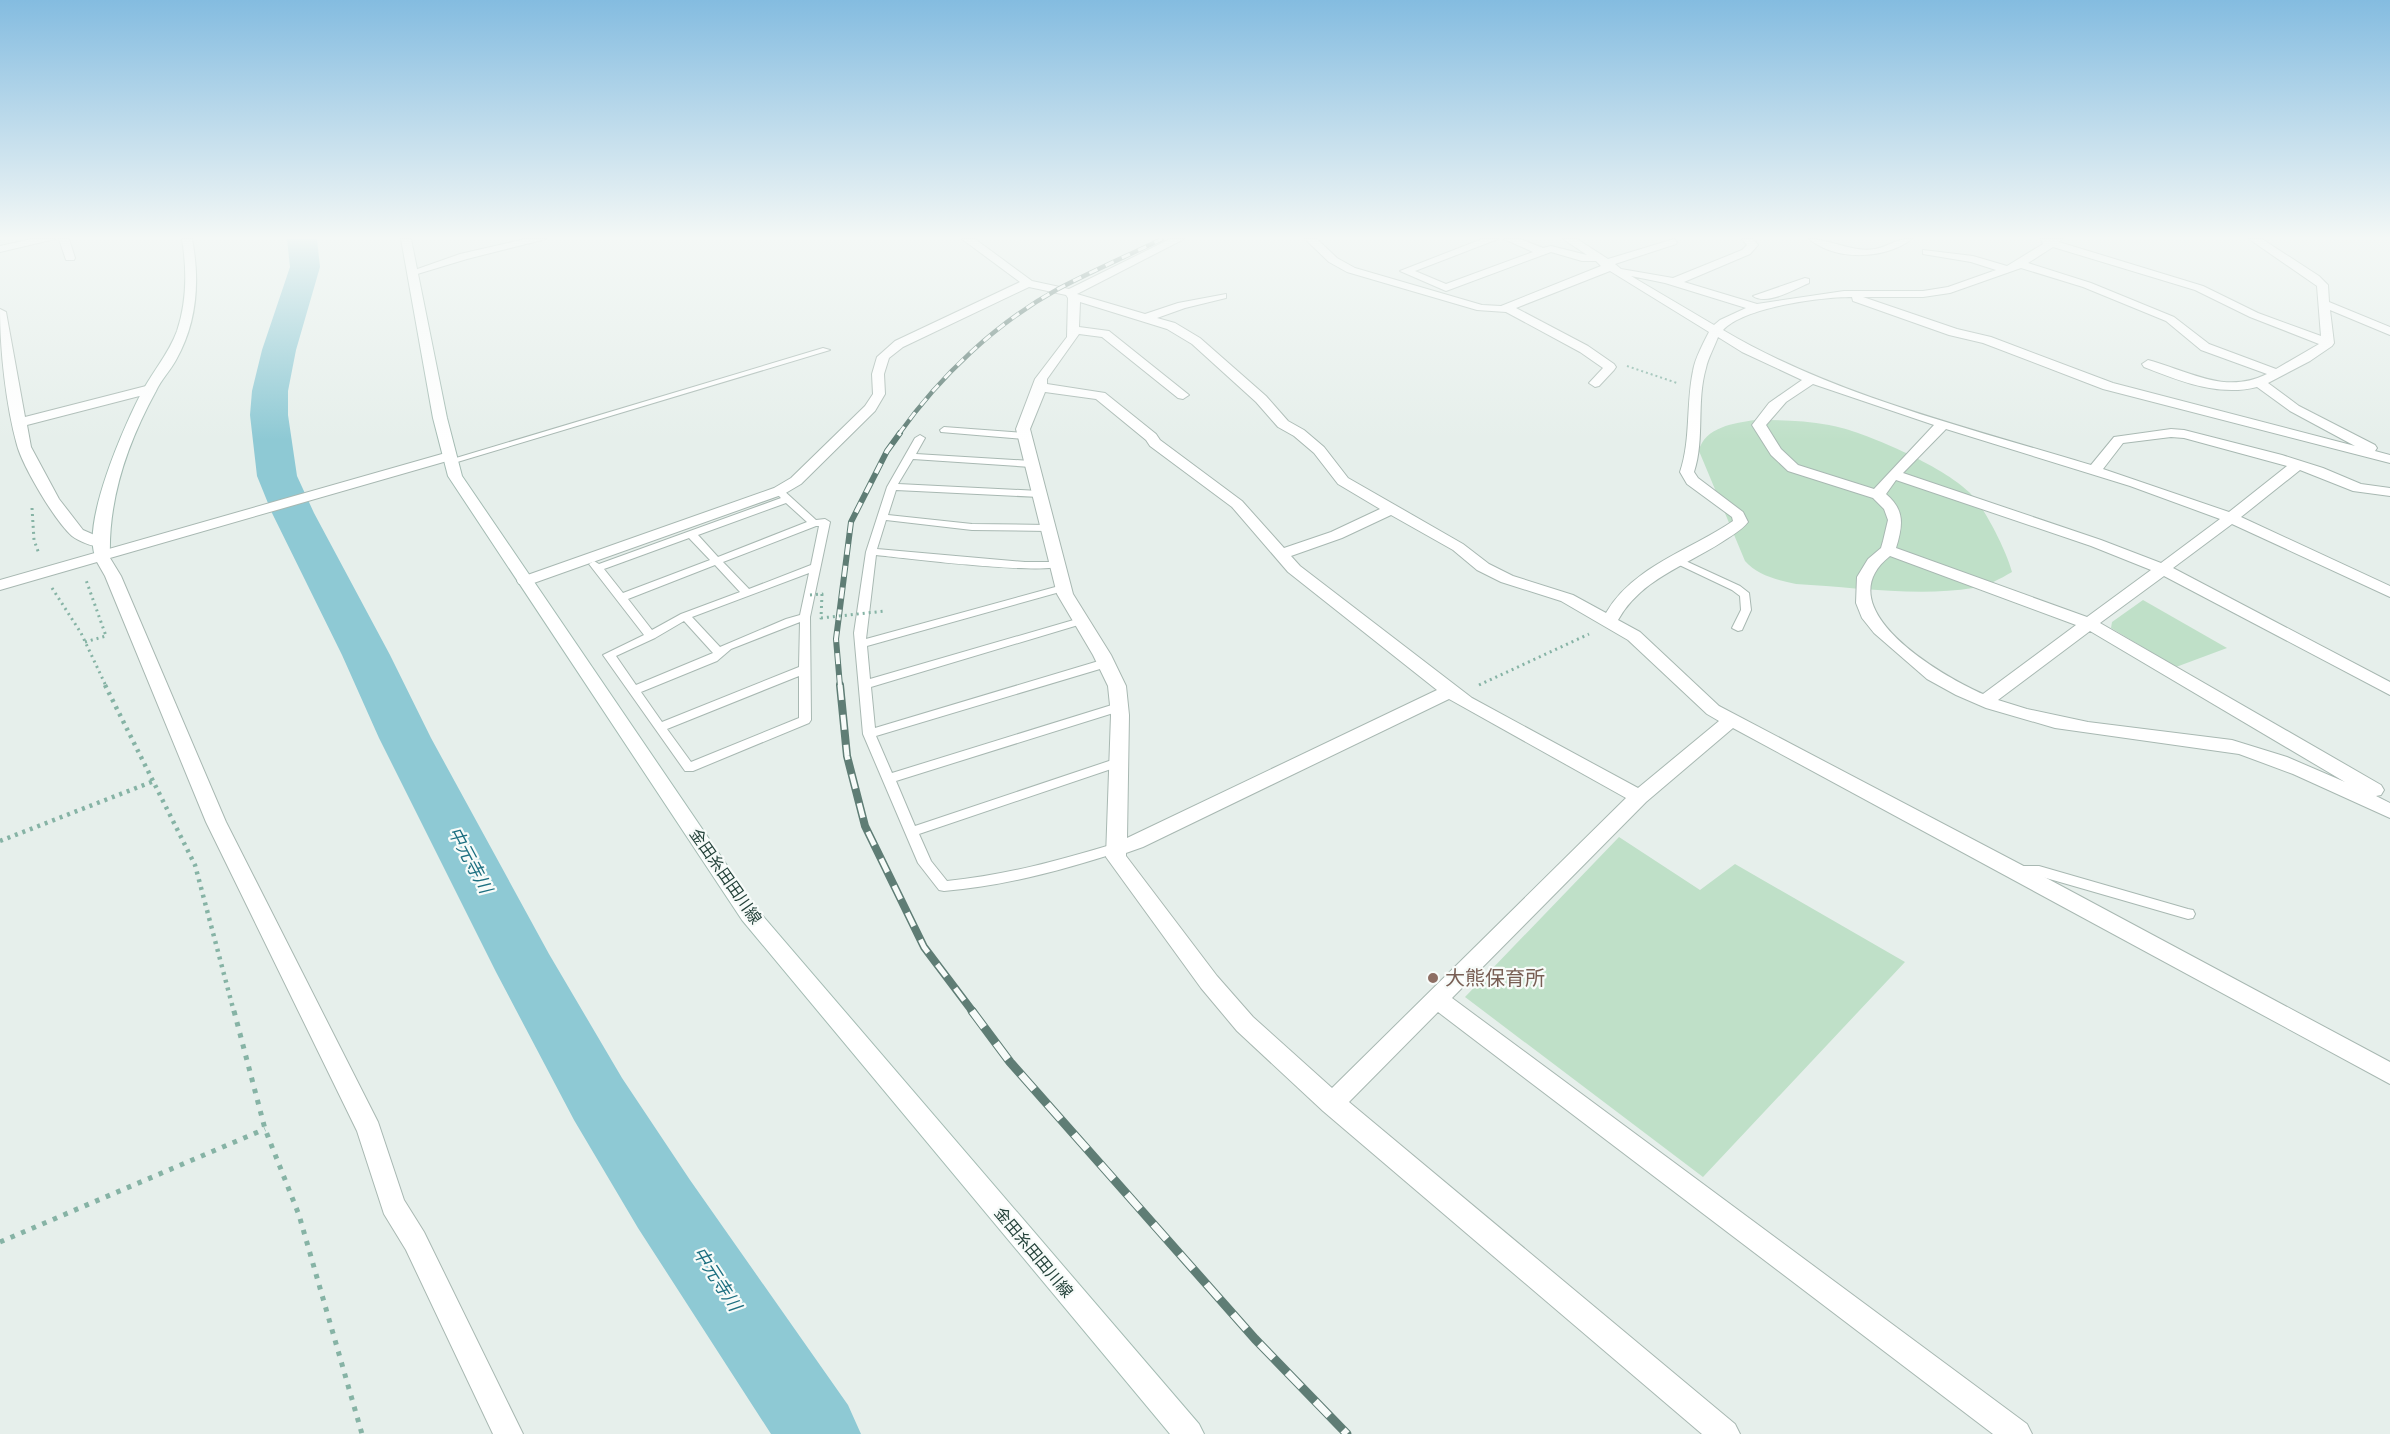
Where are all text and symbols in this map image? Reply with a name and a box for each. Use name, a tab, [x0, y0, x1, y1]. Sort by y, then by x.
water label: 中元寺川	[443, 823, 498, 899]
street label: 金田糸田田川線	[686, 825, 765, 928]
place label: 大熊保育所	[1445, 966, 1545, 990]
marker: 大熊保育所	[1426, 971, 1440, 985]
street label: 金田糸田田川線	[990, 1203, 1077, 1301]
water label: 中元寺川	[688, 1243, 747, 1317]

